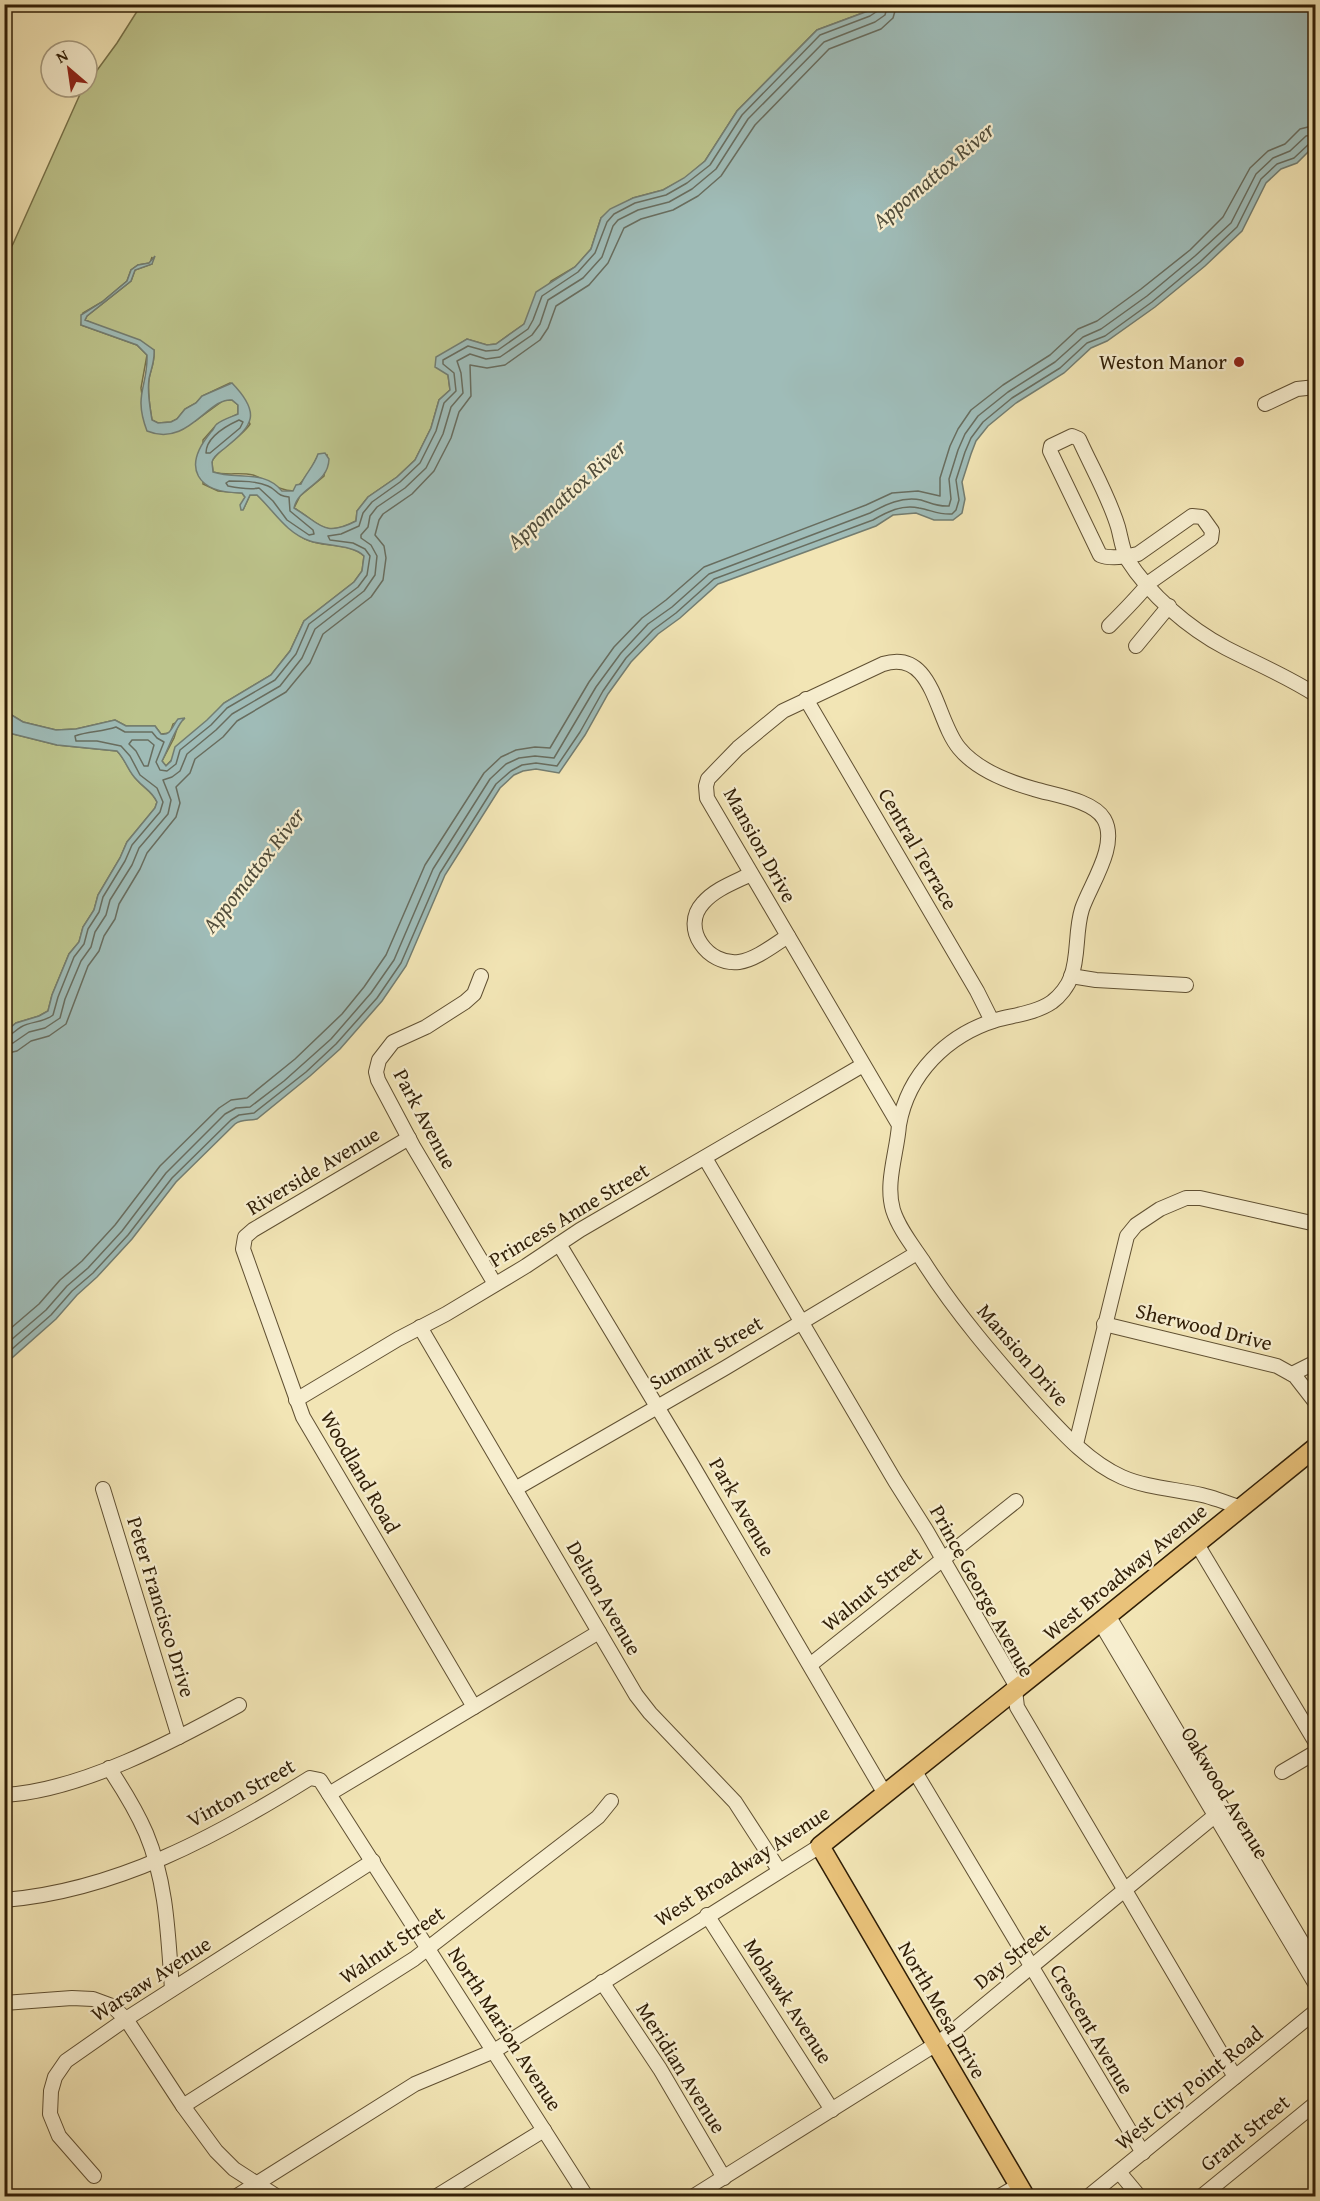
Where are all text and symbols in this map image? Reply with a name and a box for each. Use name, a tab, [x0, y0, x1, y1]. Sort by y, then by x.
north arrow	[39, 39, 99, 99]
text: N	[51, 43, 72, 69]
water label: Appomattox River	[864, 114, 1002, 236]
place label: Weston Manor	[1099, 346, 1227, 377]
marker: Weston Manor	[1232, 355, 1246, 369]
water label: Appomattox River	[498, 431, 633, 557]
street label: Mansion Drive	[716, 782, 805, 908]
street label: Central Terrace	[871, 782, 966, 916]
water label: Appomattox River	[193, 800, 313, 940]
street label: Park Avenue	[386, 1063, 465, 1175]
street label: Riverside Avenue	[240, 1118, 386, 1223]
street label: Princess Anne Street	[483, 1154, 655, 1275]
street label: Sherwood Drive	[1133, 1295, 1276, 1358]
street label: Mansion Drive	[970, 1296, 1077, 1413]
street label: Summit Street	[643, 1307, 769, 1398]
street label: Woodland Road	[313, 1405, 409, 1540]
street label: Park Avenue	[702, 1452, 783, 1562]
street label: West Broadway Avenue	[1036, 1495, 1214, 1648]
street label: Prince George Avenue	[922, 1499, 1043, 1683]
street label: Peter Francisco Drive	[119, 1513, 204, 1701]
street label: Delton Avenue	[559, 1535, 650, 1661]
street label: Walnut Street	[815, 1538, 929, 1639]
street label: Oakwood Avenue	[1174, 1721, 1277, 1865]
street label: Vinton Street	[181, 1750, 301, 1835]
street label: West Broadway Avenue	[648, 1797, 836, 1934]
street label: Walnut Street	[333, 1898, 451, 1991]
street label: Day Street	[967, 1915, 1057, 1996]
street label: Warsaw Avenue	[85, 1928, 217, 2029]
street label: Mohawk Avenue	[736, 1932, 841, 2070]
street label: North Mesa Drive	[891, 1935, 994, 2084]
street label: North Marion Avenue	[441, 1940, 570, 2117]
street label: Crescent Avenue	[1043, 1958, 1142, 2100]
street label: Meridian Avenue	[629, 1996, 734, 2139]
street label: West City Point Road	[1108, 2018, 1270, 2157]
street label: Grant Street	[1193, 2086, 1297, 2179]

